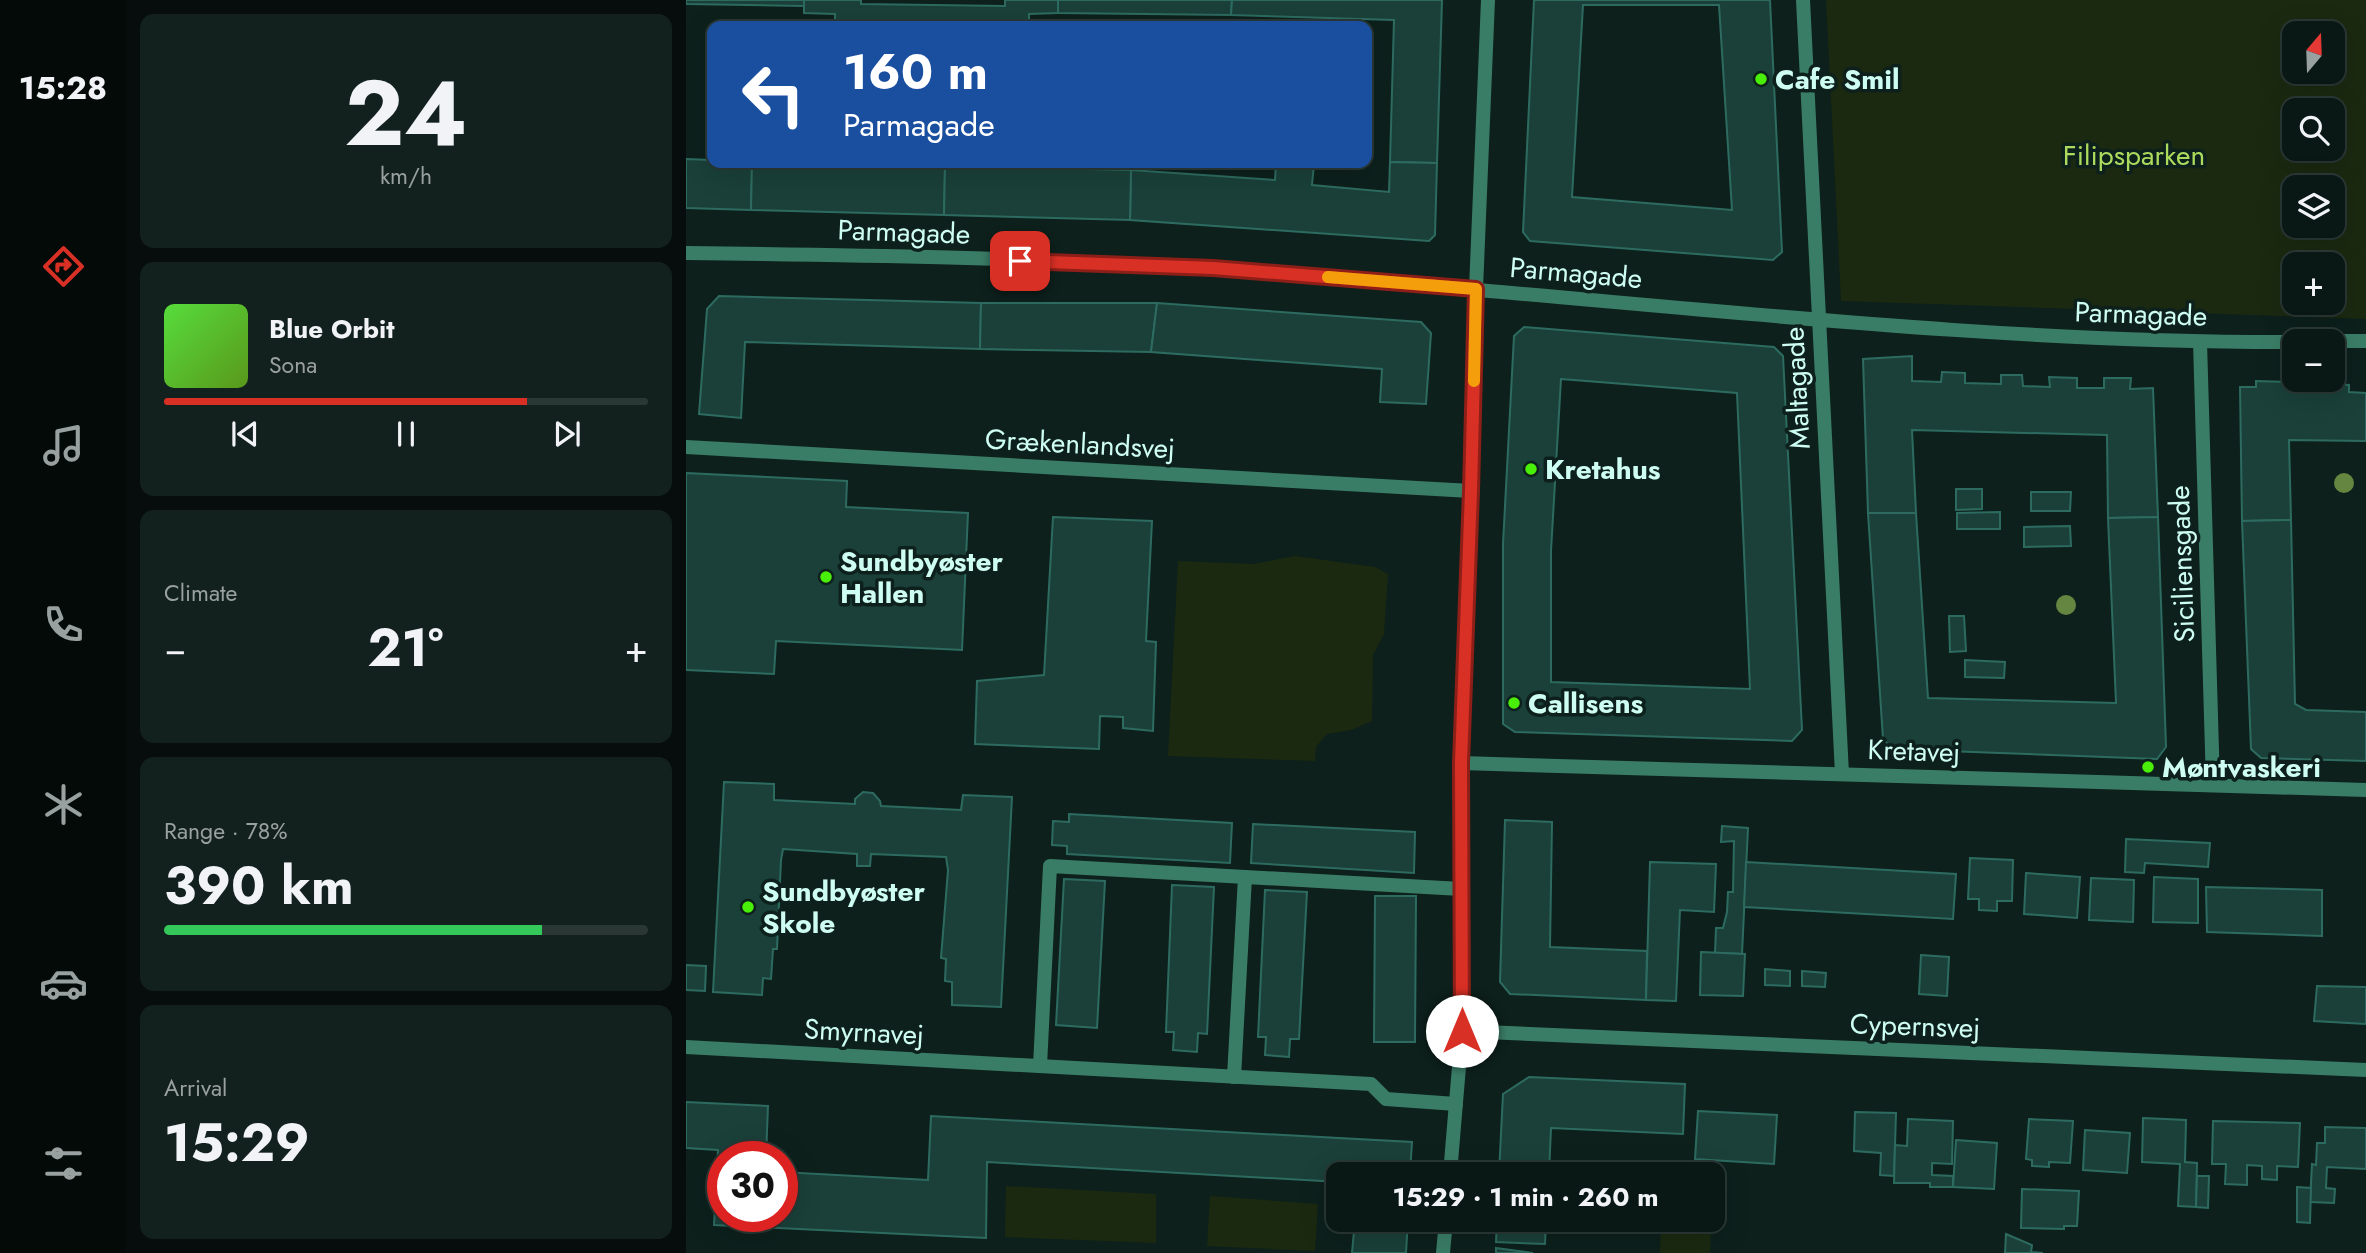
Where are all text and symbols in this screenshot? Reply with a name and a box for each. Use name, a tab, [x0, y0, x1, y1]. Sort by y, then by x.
north arrow	[2282, 21, 2345, 84]
map controls	[2282, 21, 2345, 392]
text: 160 m	[843, 37, 988, 107]
text: 24	[344, 48, 468, 179]
icon: left	[728, 49, 819, 140]
place label: Cafe Smil	[1775, 59, 1900, 100]
text: 15:28	[19, 65, 107, 111]
marker: Cafe Smil	[1753, 71, 1769, 87]
button: search	[2282, 98, 2345, 161]
text: Parmagade	[843, 102, 995, 148]
park label: Filipsparken	[2063, 135, 2205, 176]
text: km/h	[380, 159, 432, 193]
button: layers	[2282, 175, 2345, 238]
street label: Parmagade	[837, 209, 971, 255]
pin	[990, 231, 1050, 291]
icon: directions	[39, 242, 88, 291]
icon: arrive	[1001, 242, 1039, 280]
street label: Parmagade	[1508, 247, 1644, 299]
button: +	[2282, 252, 2345, 315]
street label: Parmagade	[2074, 291, 2208, 337]
text: Blue Orbit	[269, 310, 394, 348]
street label: Maltagade	[1773, 326, 1821, 450]
button: −	[2282, 329, 2345, 392]
text: Sona	[269, 348, 317, 382]
icon: previous	[226, 415, 264, 453]
icon: pause	[387, 415, 425, 453]
icon: next	[548, 415, 586, 453]
street label: Grækenlandsvej	[984, 419, 1176, 469]
icon: music	[39, 421, 88, 470]
place label: Kretahus	[1545, 449, 1661, 490]
marker: Kretahus	[1523, 461, 1539, 477]
street label: Siciliensgade	[2159, 485, 2205, 643]
place label: Sundbyøster Hallen	[840, 541, 1003, 614]
marker: Sundbyøster Hallen	[818, 569, 834, 585]
text: Climate	[164, 576, 237, 610]
icon: phone	[39, 600, 88, 649]
text: 21°	[368, 610, 444, 686]
text: −	[164, 621, 186, 676]
text: +	[625, 621, 648, 676]
place label: Callisens	[1528, 683, 1643, 724]
marker: Callisens	[1506, 695, 1522, 711]
street label: Kretavej	[1867, 729, 1961, 773]
place label: Møntvaskeri	[2162, 747, 2321, 788]
marker: Møntvaskeri	[2140, 759, 2156, 775]
icon: climate	[39, 780, 88, 829]
text: Range · 78%	[164, 814, 288, 848]
text: 390 km	[164, 848, 354, 924]
place label: Sundbyøster Skole	[762, 871, 925, 944]
marker: Sundbyøster Skole	[740, 899, 756, 915]
icon: car	[39, 959, 88, 1008]
position arrow	[1425, 994, 1499, 1068]
street label: Cypernsvej	[1849, 1003, 1981, 1049]
street label: Smyrnavej	[803, 1008, 925, 1056]
text: Arrival	[164, 1071, 227, 1105]
text: 15:29	[164, 1105, 310, 1181]
icon: filters	[39, 1139, 88, 1188]
speed limit sign: 30	[707, 1141, 798, 1232]
text: 15:29 · 1 min · 260 m	[1392, 1178, 1659, 1216]

